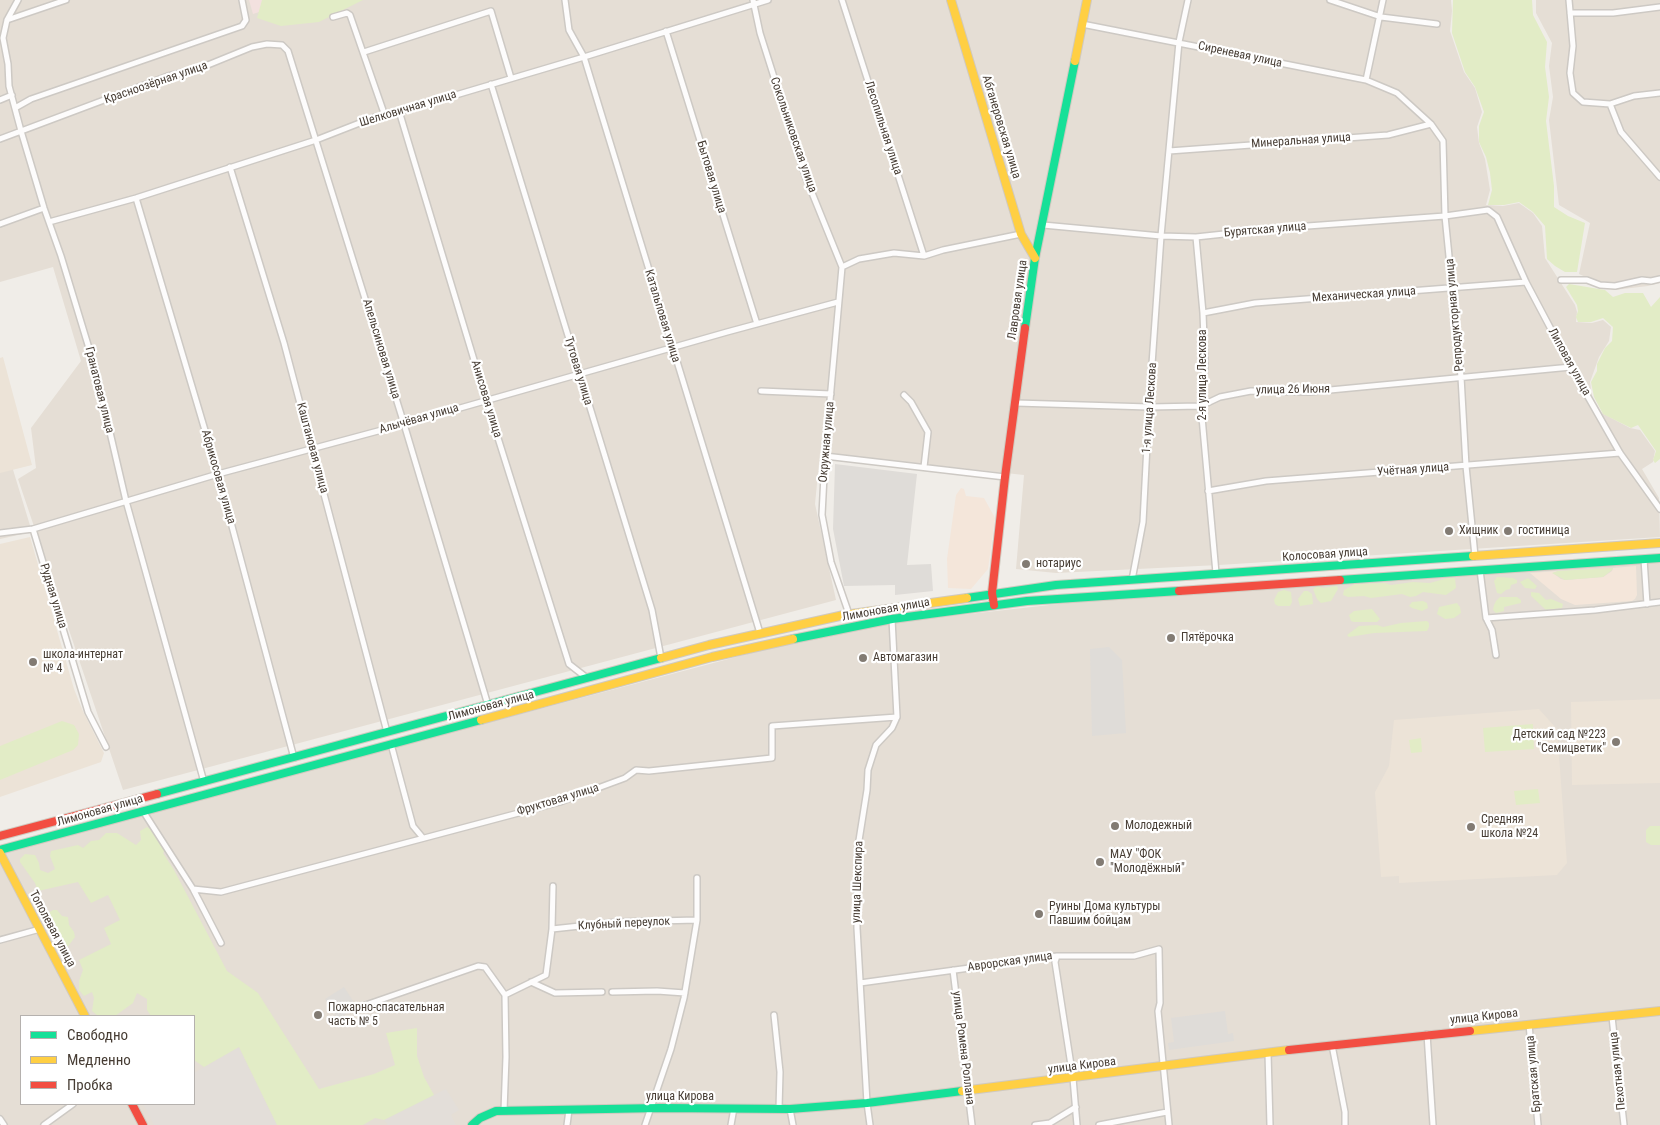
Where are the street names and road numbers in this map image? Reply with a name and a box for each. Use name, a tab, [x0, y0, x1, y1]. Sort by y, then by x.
street label: Сиреневая улица	[1197, 39, 1283, 71]
street label: Красноозёрная улица	[102, 59, 210, 107]
street label: Абганеровская улица	[978, 74, 1024, 180]
street label: Сокольниковская улица	[767, 76, 819, 194]
street label: Лесопильная улица	[861, 79, 905, 177]
street label: Шелковичная улица	[358, 87, 458, 131]
street label: Минеральная улица	[1251, 130, 1351, 152]
street label: Бытовая улица	[693, 139, 729, 215]
street label: Бурятская улица	[1223, 219, 1307, 241]
street label: Репродукторная улица	[1443, 258, 1467, 372]
street label: Лавровая улица	[1005, 259, 1031, 341]
street label: Катальповая улица	[641, 268, 683, 364]
street label: Механическая улица	[1312, 284, 1416, 306]
street label: Апельсиновая улица	[359, 297, 403, 401]
street label: Липовая улица	[1545, 326, 1593, 398]
street label: 2-я улица Лескова	[1196, 329, 1210, 421]
street label: Тутовая улица	[561, 335, 595, 407]
street label: Гранатовая улица	[81, 345, 117, 435]
street label: Анисовая улица	[467, 359, 505, 439]
street label: 1-я улица Лескова	[1140, 362, 1160, 454]
street label: улица 26 Июня	[1256, 382, 1330, 398]
street label: Каштановая улица	[293, 401, 331, 495]
street label: Алычёвая улица	[378, 401, 460, 437]
street label: Окружная улица	[816, 401, 838, 483]
street label: Абрикосовая улица	[198, 428, 238, 526]
street label: Учётная улица	[1376, 460, 1450, 480]
street label: Колосовая улица	[1282, 545, 1368, 565]
street label: Рудная улица	[36, 562, 70, 630]
street label: Лимоновая улица	[841, 595, 931, 625]
street label: Лимоновая улица	[446, 688, 536, 724]
street label: Фруктовая улица	[515, 781, 601, 819]
street label: Лимоновая улица	[55, 792, 145, 830]
street label: улица Шекспира	[849, 841, 867, 923]
street label: Тополевая улица	[26, 888, 78, 970]
street label: Клубный переулок	[577, 914, 671, 934]
street label: Аврорская улица	[967, 949, 1053, 975]
street label: улица Ромена Роллана	[949, 990, 977, 1106]
street label: улица Кирова	[1449, 1006, 1519, 1028]
street label: Пехотная улица	[1607, 1031, 1629, 1111]
street label: Братская улица	[1523, 1035, 1545, 1113]
street label: улица Кирова	[1047, 1055, 1117, 1077]
street label: улица Кирова	[646, 1090, 714, 1104]

